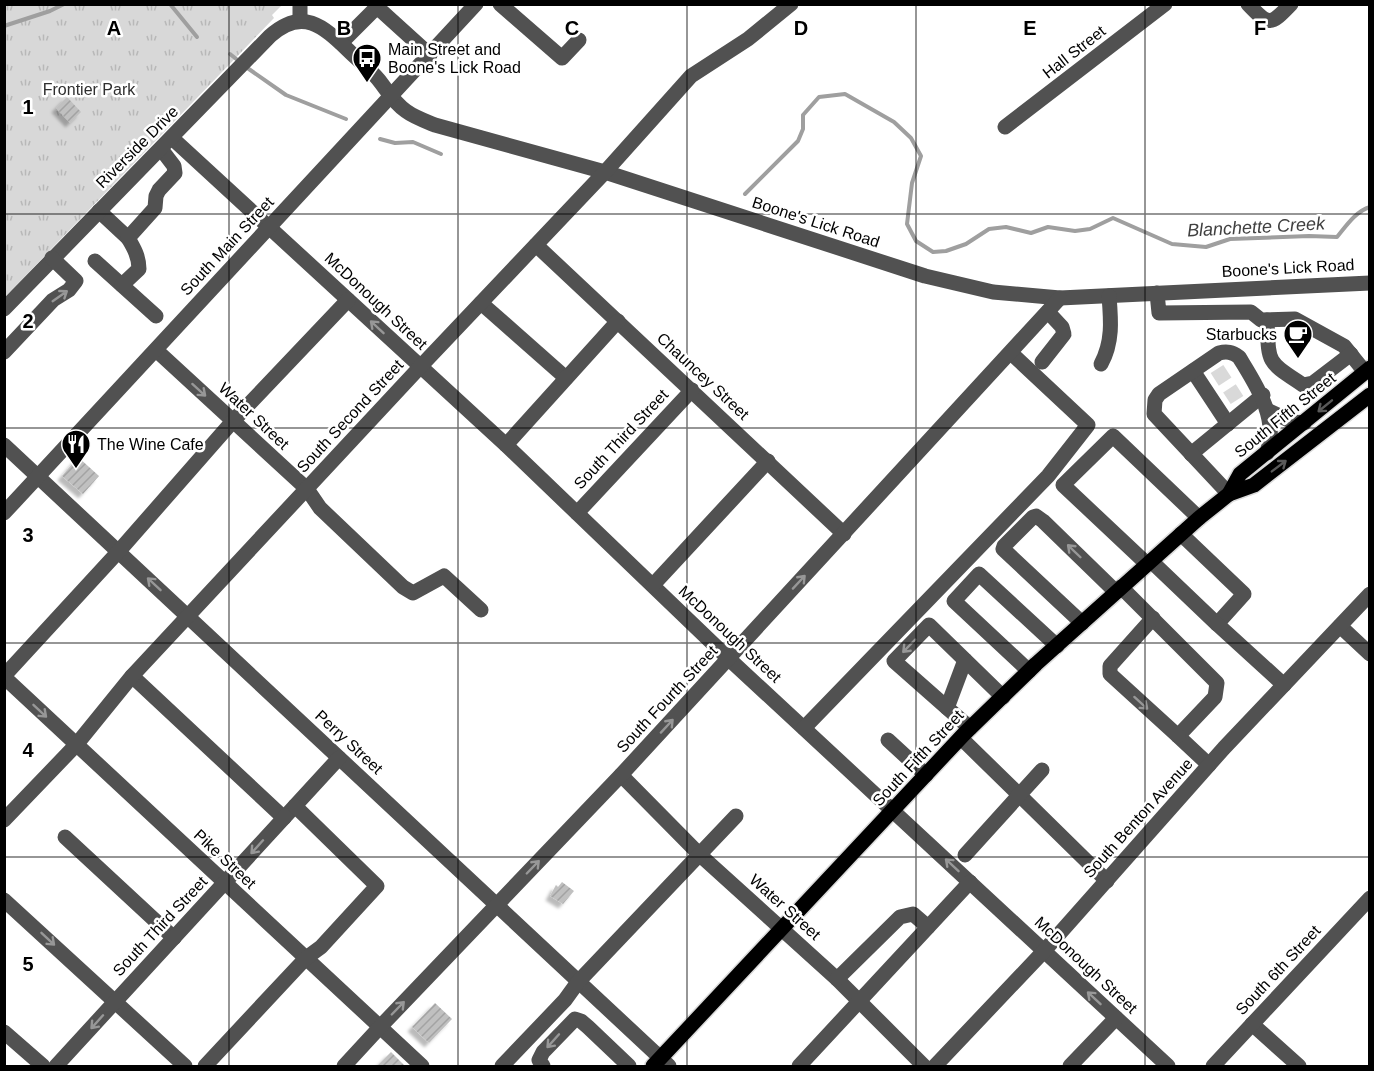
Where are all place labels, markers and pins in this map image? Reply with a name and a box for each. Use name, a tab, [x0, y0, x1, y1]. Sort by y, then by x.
place label: Main Street and Boone's Lick Road	[388, 41, 521, 76]
bus stop icon: Main Street and Boone's Lick Road	[351, 42, 383, 84]
cafe icon: Starbucks	[1282, 318, 1314, 360]
place label: Starbucks	[1206, 326, 1277, 343]
restaurant icon: The Wine Cafe	[60, 428, 92, 470]
place label: The Wine Cafe	[97, 436, 204, 453]

